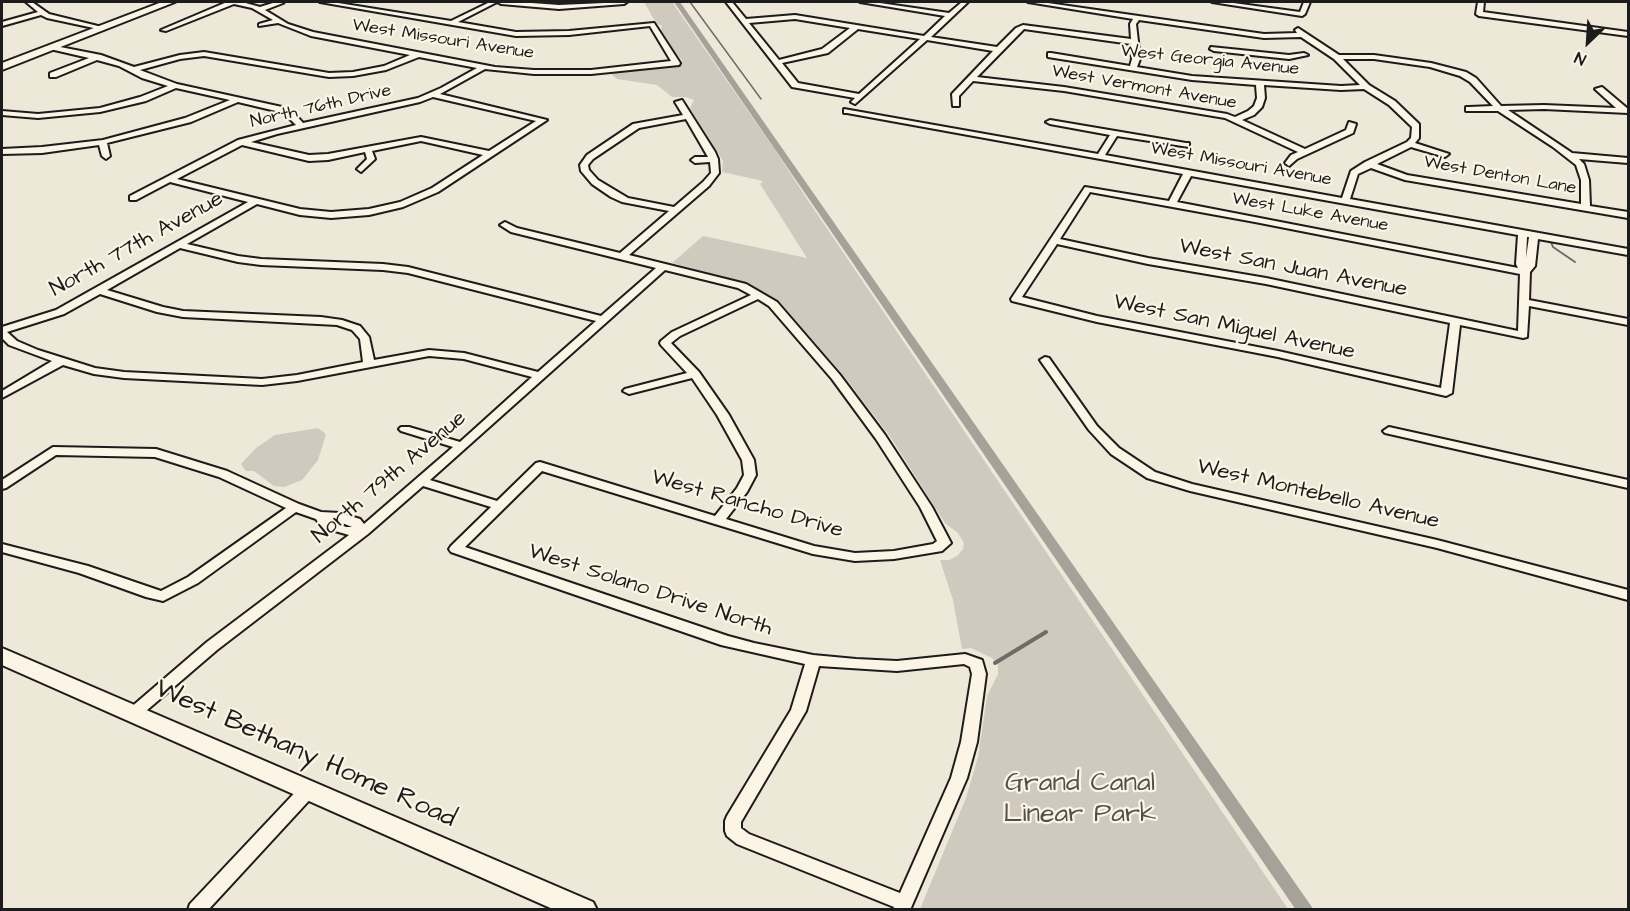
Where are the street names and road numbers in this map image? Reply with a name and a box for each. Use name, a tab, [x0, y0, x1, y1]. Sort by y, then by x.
street label: West Missouri Avenue	[351, 15, 535, 65]
street label: West Georgia Avenue	[1120, 41, 1300, 81]
street label: West Vermont Avenue	[1050, 61, 1238, 115]
street label: North 76th Drive	[248, 80, 394, 134]
street label: West Missouri Avenue	[1149, 138, 1333, 192]
street label: West Denton Lane	[1422, 152, 1578, 200]
street label: North 77th Avenue	[46, 186, 228, 304]
street label: West Luke Avenue	[1230, 189, 1390, 237]
street label: West San Juan Avenue	[1177, 234, 1409, 304]
street label: West San Miguel Avenue	[1111, 289, 1357, 367]
street label: North 79th Avenue	[308, 406, 472, 550]
street label: West Montebello Avenue	[1194, 454, 1442, 536]
street label: West Rancho Drive	[648, 465, 846, 545]
street label: West Solano Drive North	[525, 539, 775, 643]
street label: West Bethany Home Road	[149, 674, 461, 836]

